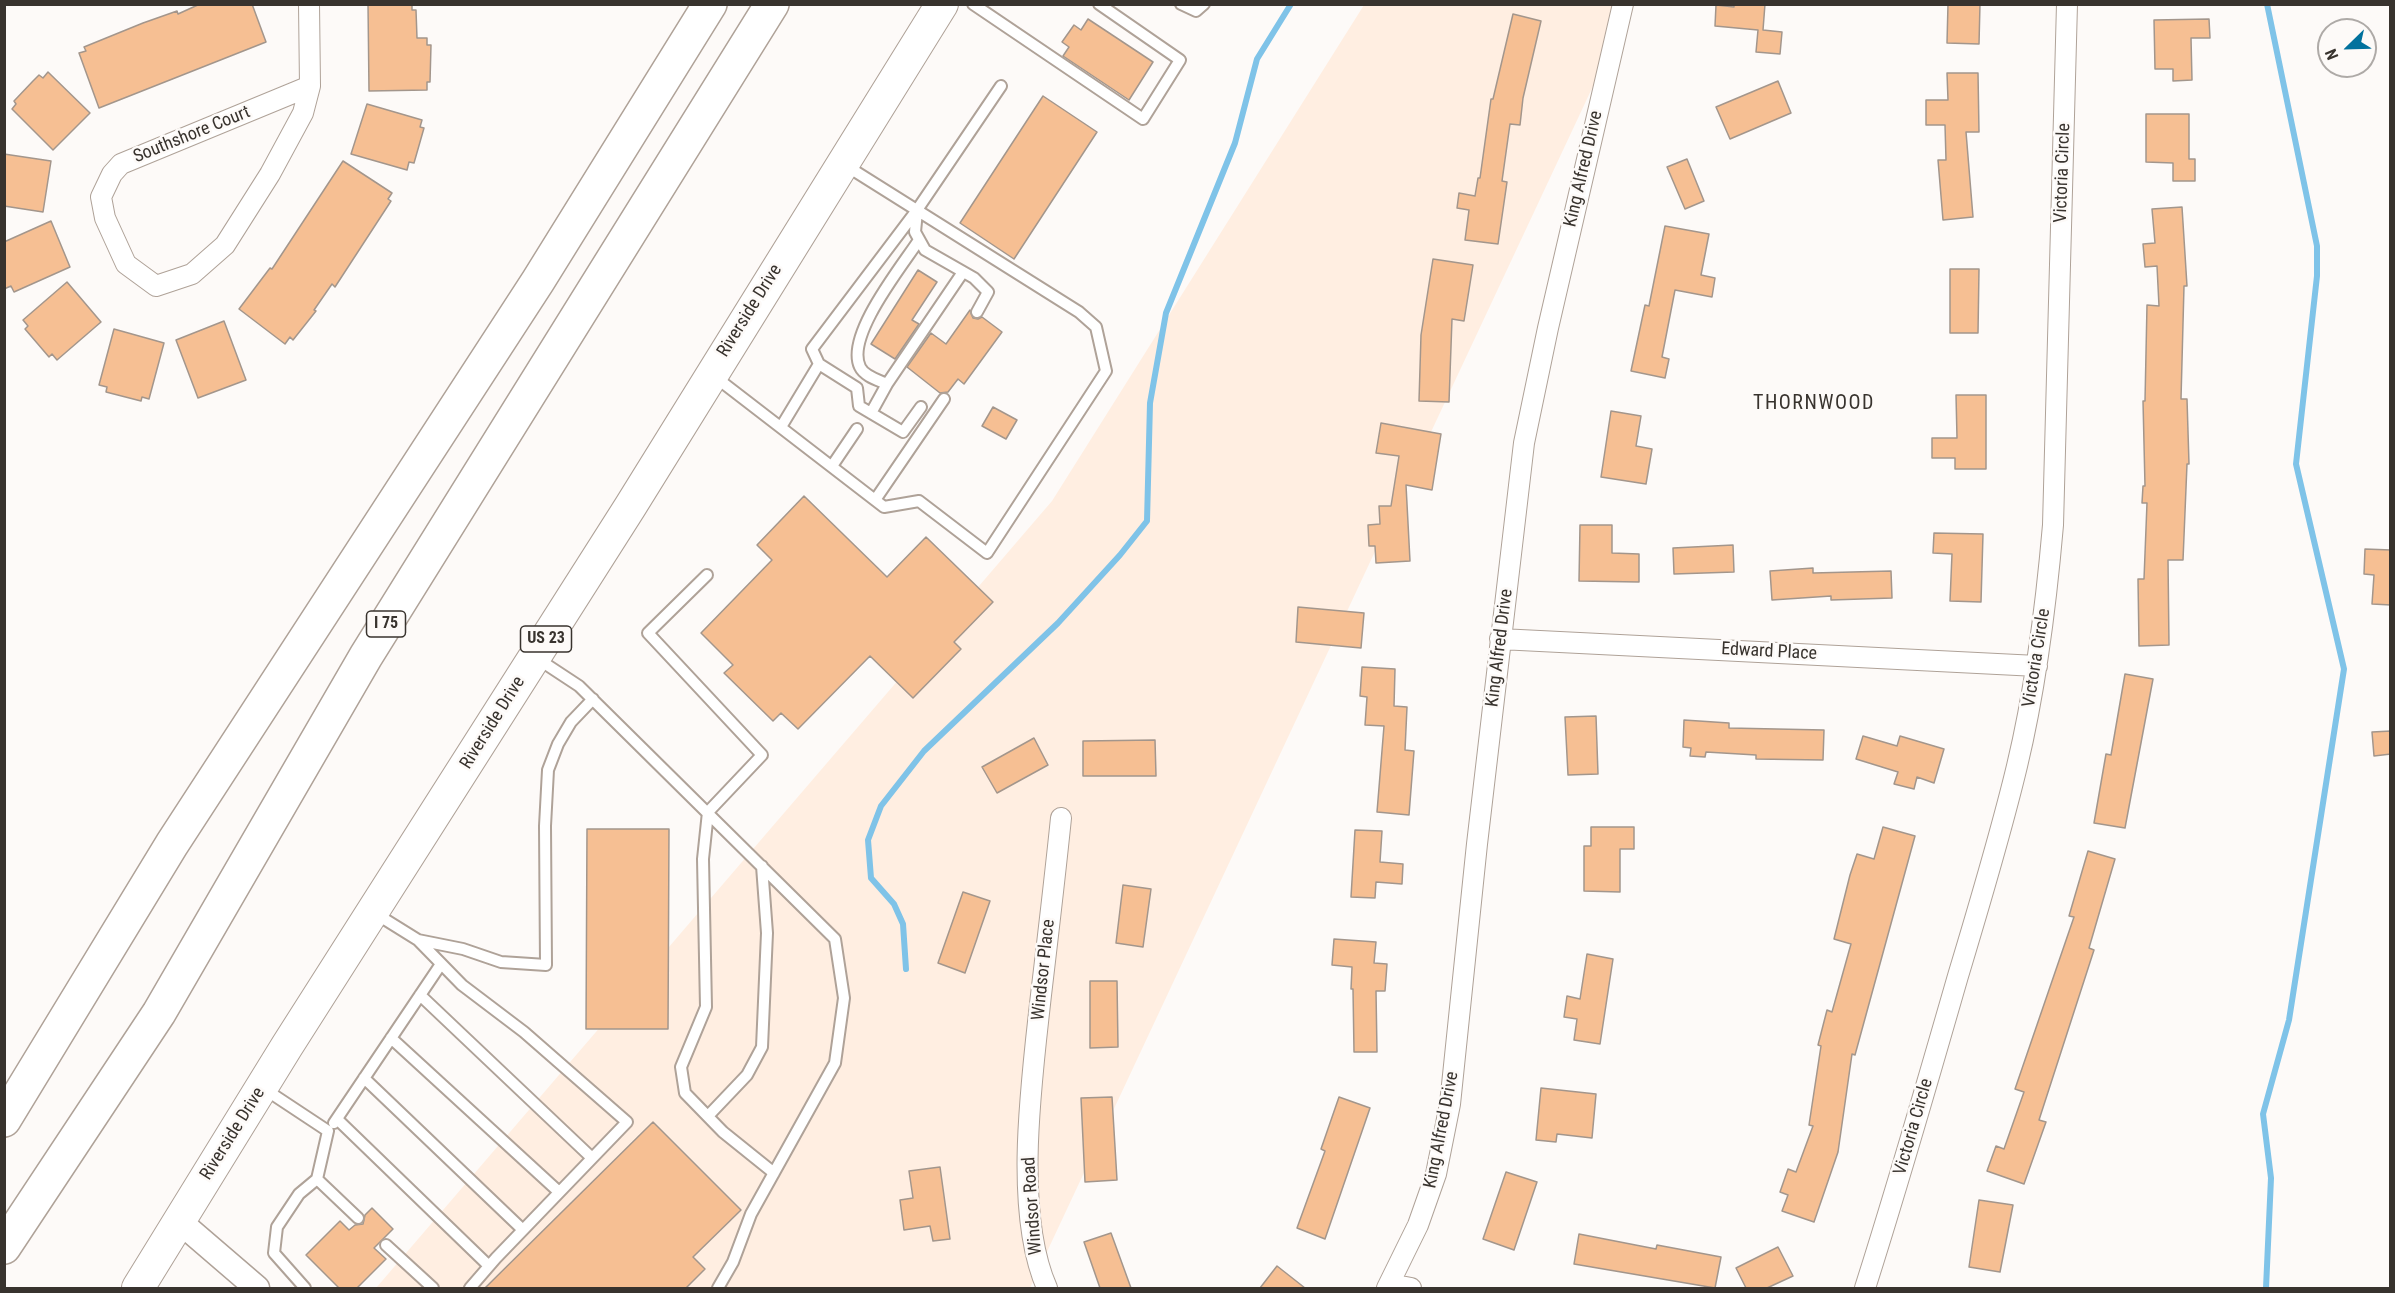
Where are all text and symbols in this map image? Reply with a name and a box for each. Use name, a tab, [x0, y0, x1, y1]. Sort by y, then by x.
north arrow	[2317, 18, 2377, 78]
text: N	[2321, 46, 2342, 63]
street label: Southshore Court	[130, 102, 254, 168]
street label: King Alfred Drive	[1560, 109, 1608, 229]
street label: Victoria Circle	[2050, 123, 2076, 223]
street label: Riverside Drive	[713, 261, 787, 361]
district label: THORNWOOD	[1753, 392, 1875, 416]
street label: King Alfred Drive	[1482, 588, 1518, 708]
street label: Victoria Circle	[2019, 607, 2055, 709]
road number: I 75	[366, 611, 406, 637]
road number: US 23	[520, 626, 572, 652]
street label: Edward Place	[1721, 639, 1817, 665]
street label: Riverside Drive	[456, 673, 530, 773]
street label: Windsor Place	[1028, 918, 1060, 1022]
street label: King Alfred Drive	[1420, 1070, 1464, 1190]
street label: Victoria Circle	[1890, 1076, 1938, 1178]
street label: Riverside Drive	[196, 1084, 270, 1184]
street label: Windsor Road	[1019, 1156, 1047, 1256]

